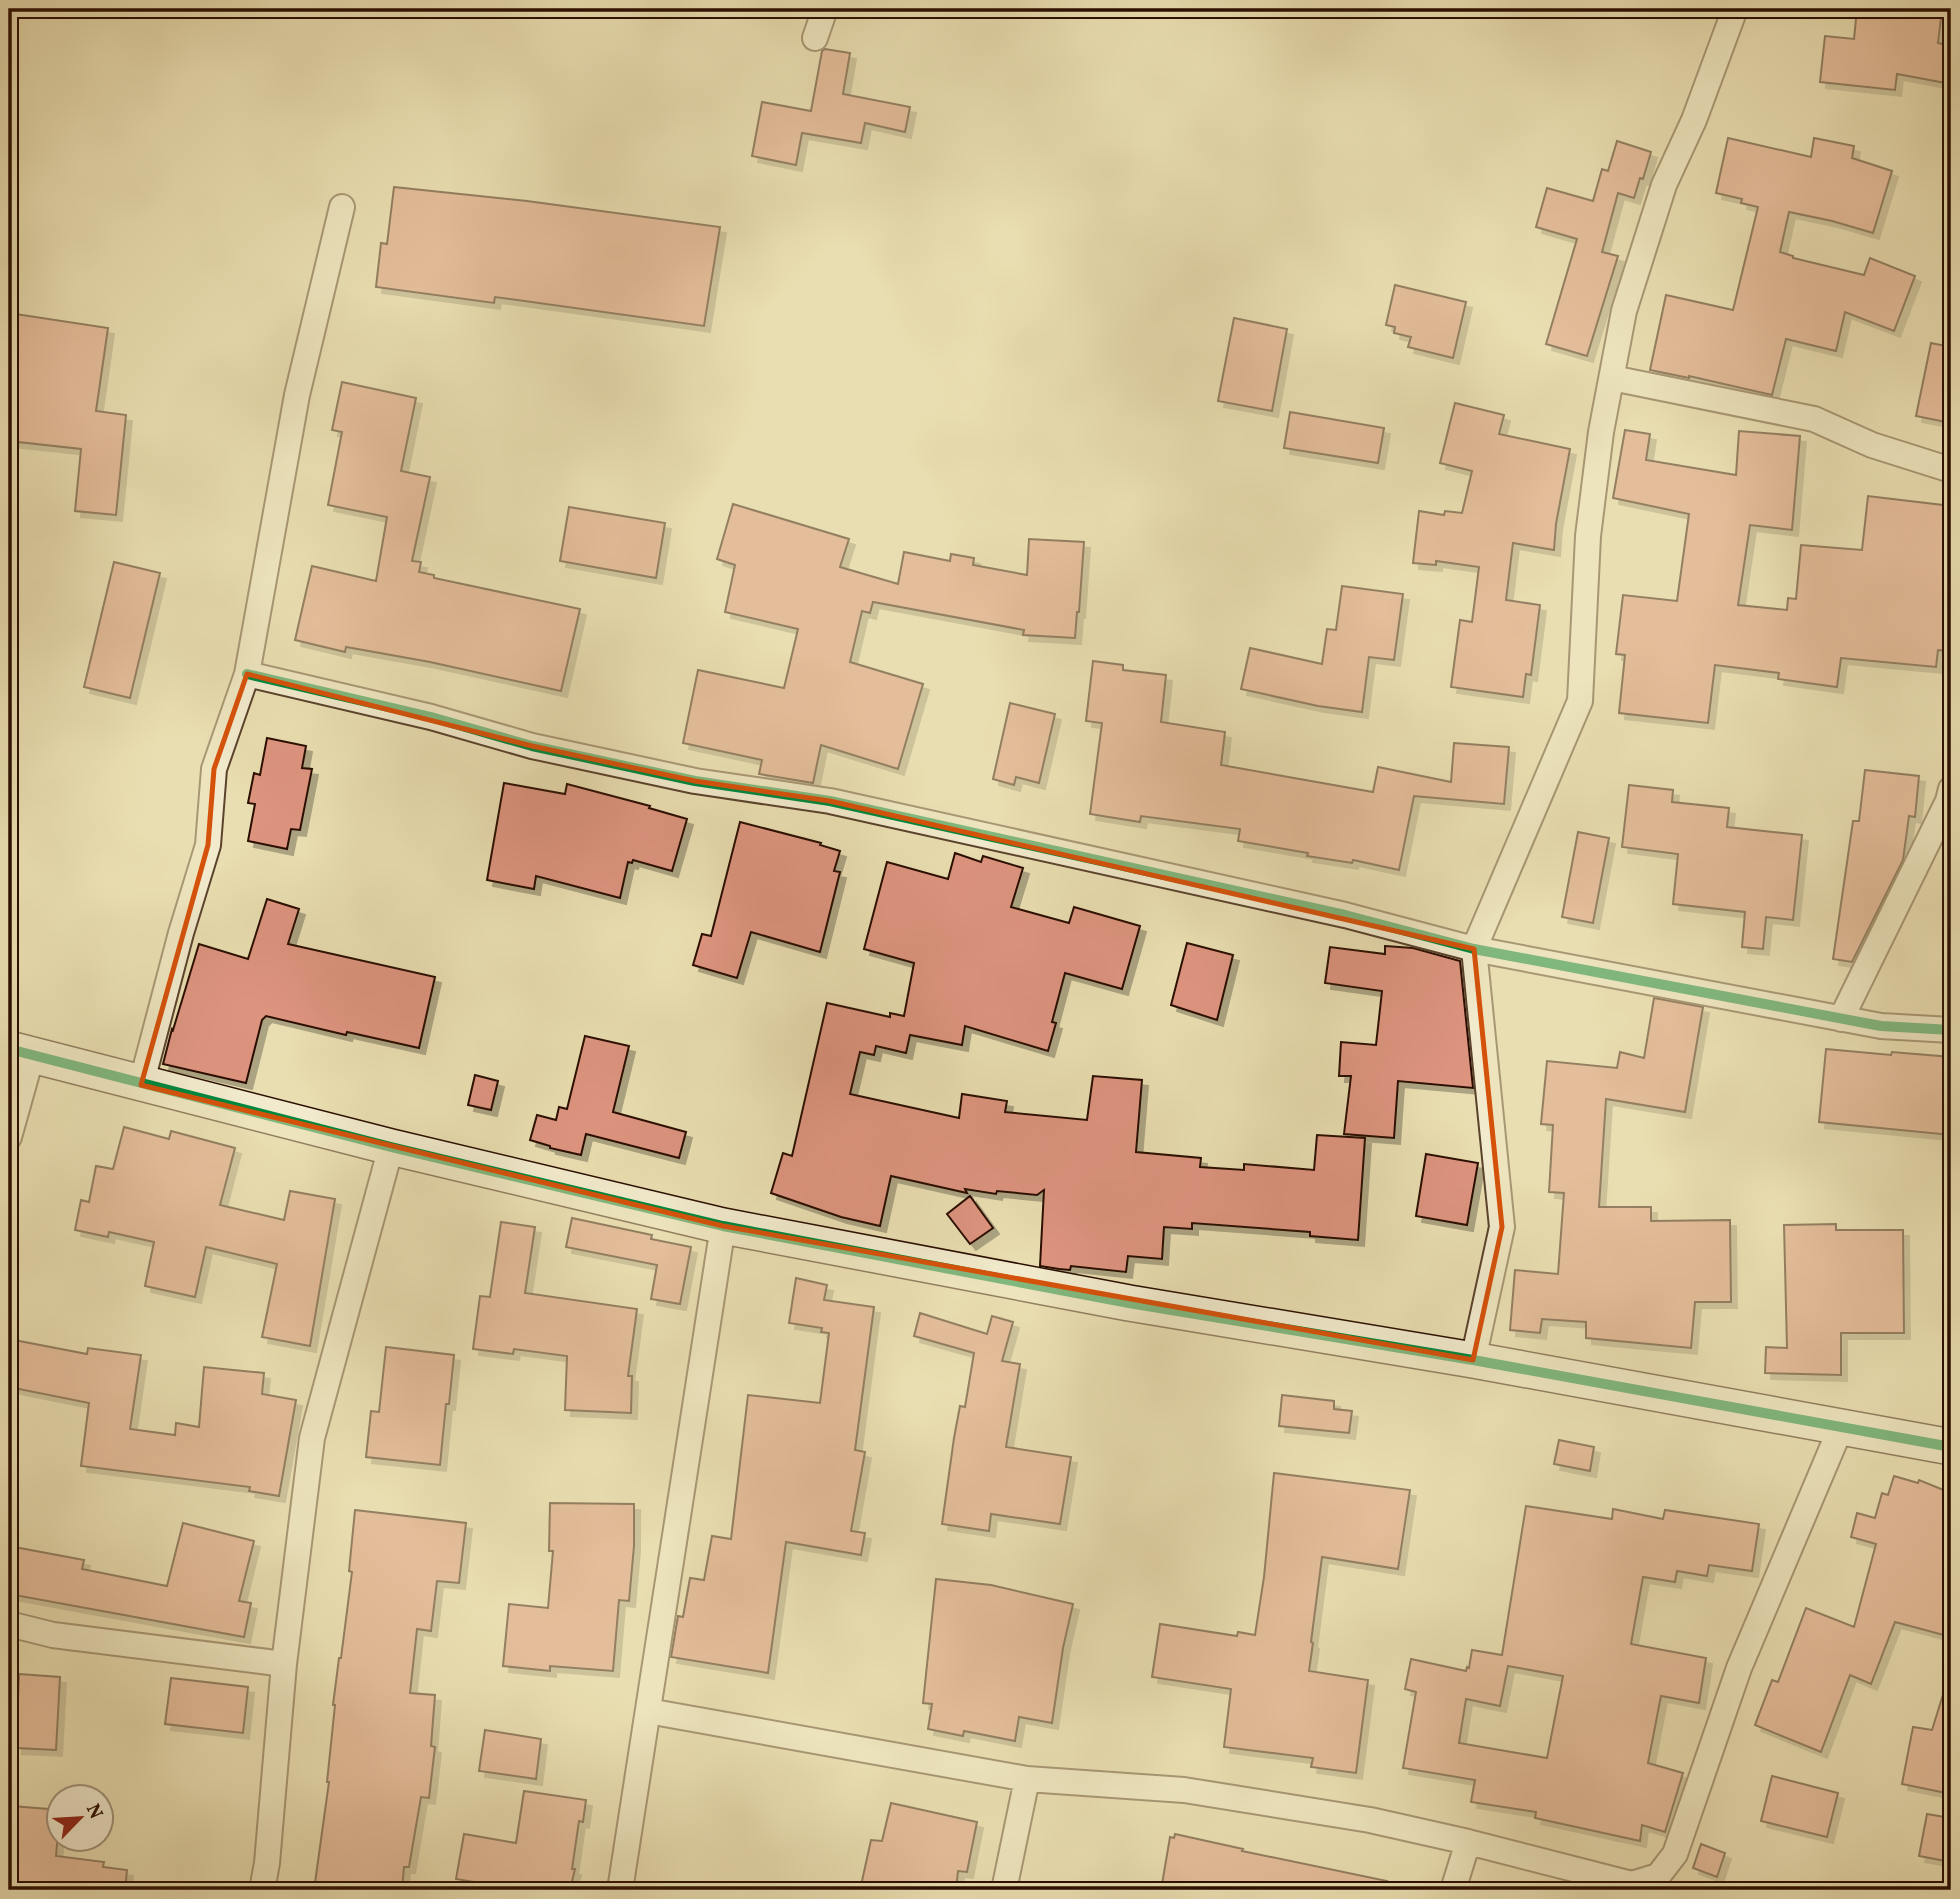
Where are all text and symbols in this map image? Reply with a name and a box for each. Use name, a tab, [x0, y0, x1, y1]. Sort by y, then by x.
north arrow	[46, 1784, 116, 1854]
text: N	[79, 1800, 108, 1824]

